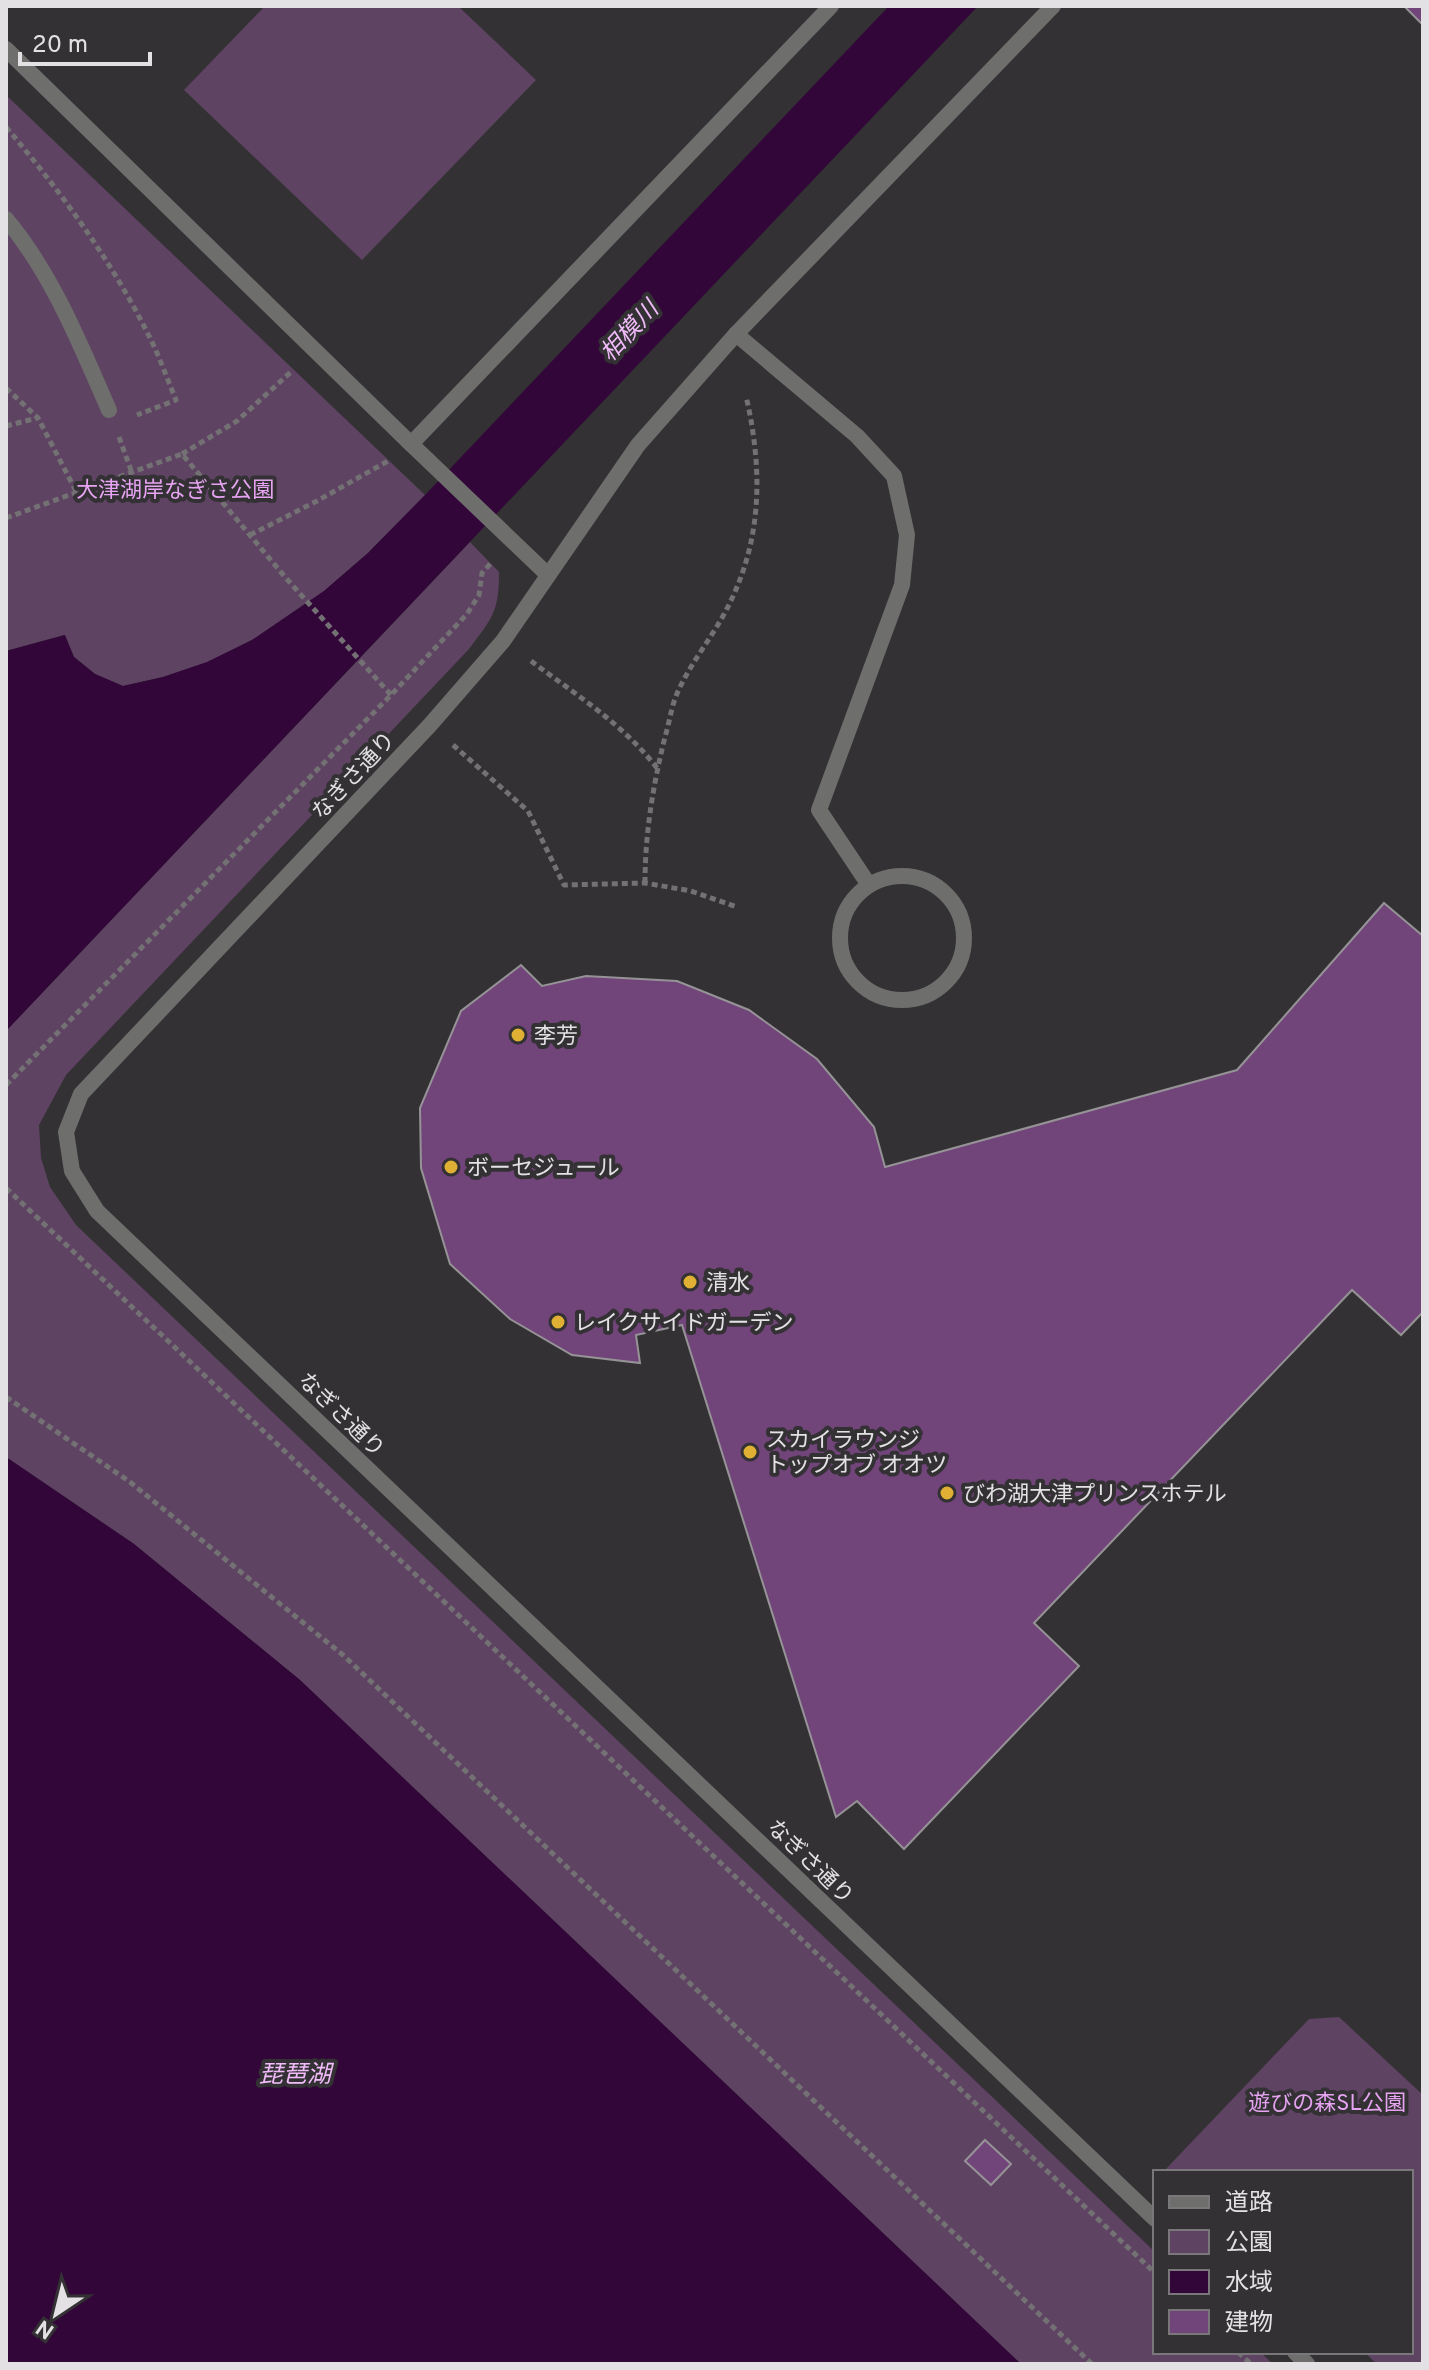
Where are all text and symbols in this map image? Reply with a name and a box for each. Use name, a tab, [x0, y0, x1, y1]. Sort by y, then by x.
scale bar	[20, 16, 150, 66]
text: 20 m	[32, 31, 88, 61]
water label: 相模川	[595, 294, 668, 369]
park label: 大津湖岸なぎさ公園	[76, 478, 274, 505]
street label: なぎさ通り	[307, 727, 402, 826]
place label: 李芳	[534, 1024, 578, 1051]
marker: 李芳	[509, 1026, 527, 1044]
place label: ボーセジュール	[467, 1156, 619, 1183]
marker: ボーセジュール	[442, 1158, 460, 1176]
place label: 清水	[706, 1271, 750, 1298]
marker: 清水	[681, 1273, 699, 1291]
place label: レイクサイドガーデン	[574, 1311, 794, 1338]
marker: レイクサイドガーデン	[549, 1313, 567, 1331]
street label: なぎさ通り	[291, 1368, 389, 1464]
place label: スカイラウンジ トップオブ オオツ	[766, 1428, 947, 1480]
marker: スカイラウンジ トップオブ オオツ	[741, 1443, 759, 1461]
place label: びわ湖大津プリンスホテル	[963, 1482, 1227, 1509]
marker: びわ湖大津プリンスホテル	[938, 1484, 956, 1502]
street label: なぎさ通り	[760, 1815, 858, 1911]
water label: 琵琶湖	[259, 2061, 335, 2091]
park label: 遊びの森SL公園	[1248, 2091, 1406, 2118]
legend	[1153, 2170, 1413, 2354]
text: 道路	[1225, 2189, 1273, 2219]
text: 公園	[1225, 2229, 1273, 2259]
text: 水域	[1225, 2269, 1273, 2299]
north arrow	[16, 2274, 96, 2354]
text: 建物	[1225, 2309, 1273, 2339]
text: N	[32, 2313, 60, 2344]

